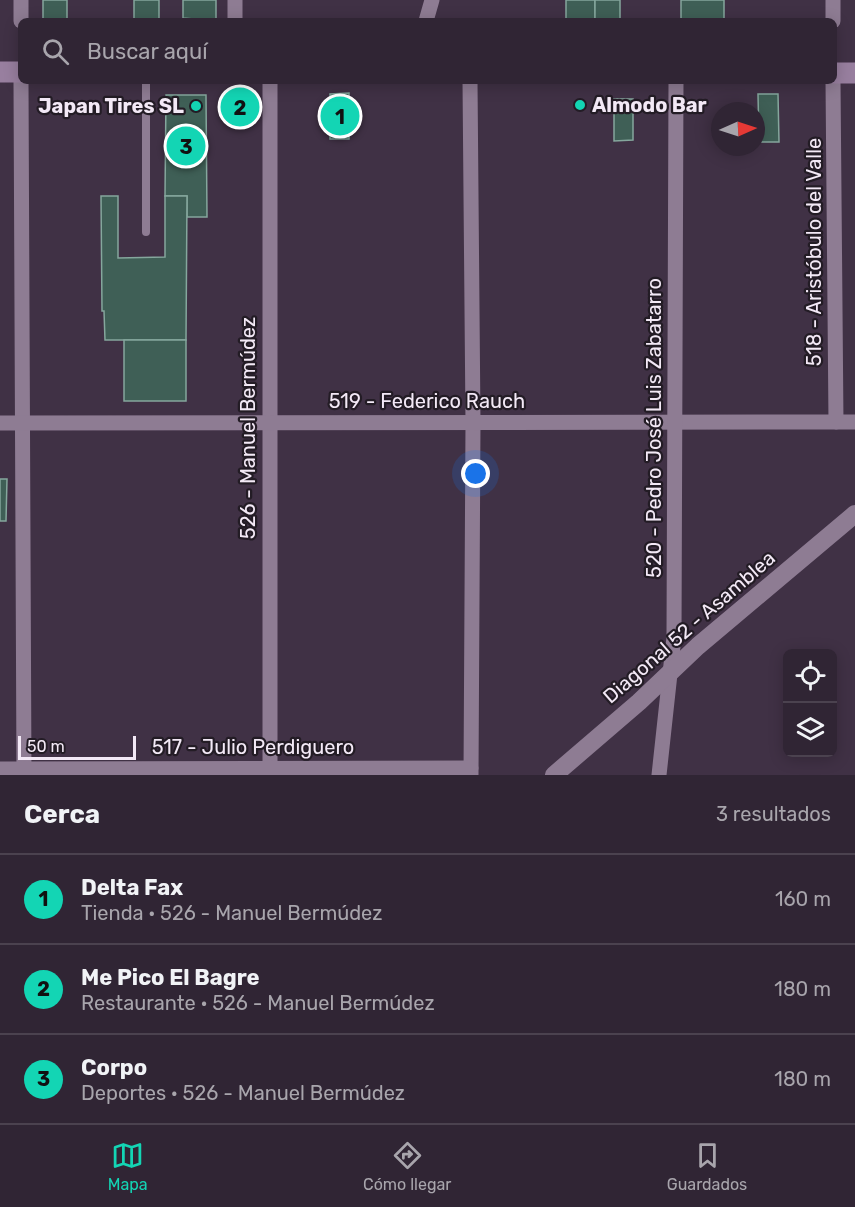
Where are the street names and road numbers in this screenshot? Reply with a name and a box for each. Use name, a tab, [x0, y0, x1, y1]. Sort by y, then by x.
street label: 518 - Aristóbulo del Valle	[802, 138, 826, 366]
street label: 520 - Pedro José Luis Zabatarro	[642, 278, 666, 578]
street label: 526 - Manuel Bermúdez	[236, 317, 260, 539]
street label: 519 - Federico Rauch	[329, 389, 525, 413]
street label: Diagonal 52 - Asamblea	[598, 546, 780, 708]
street label: 517 - Julio Perdiguero	[152, 735, 354, 759]

